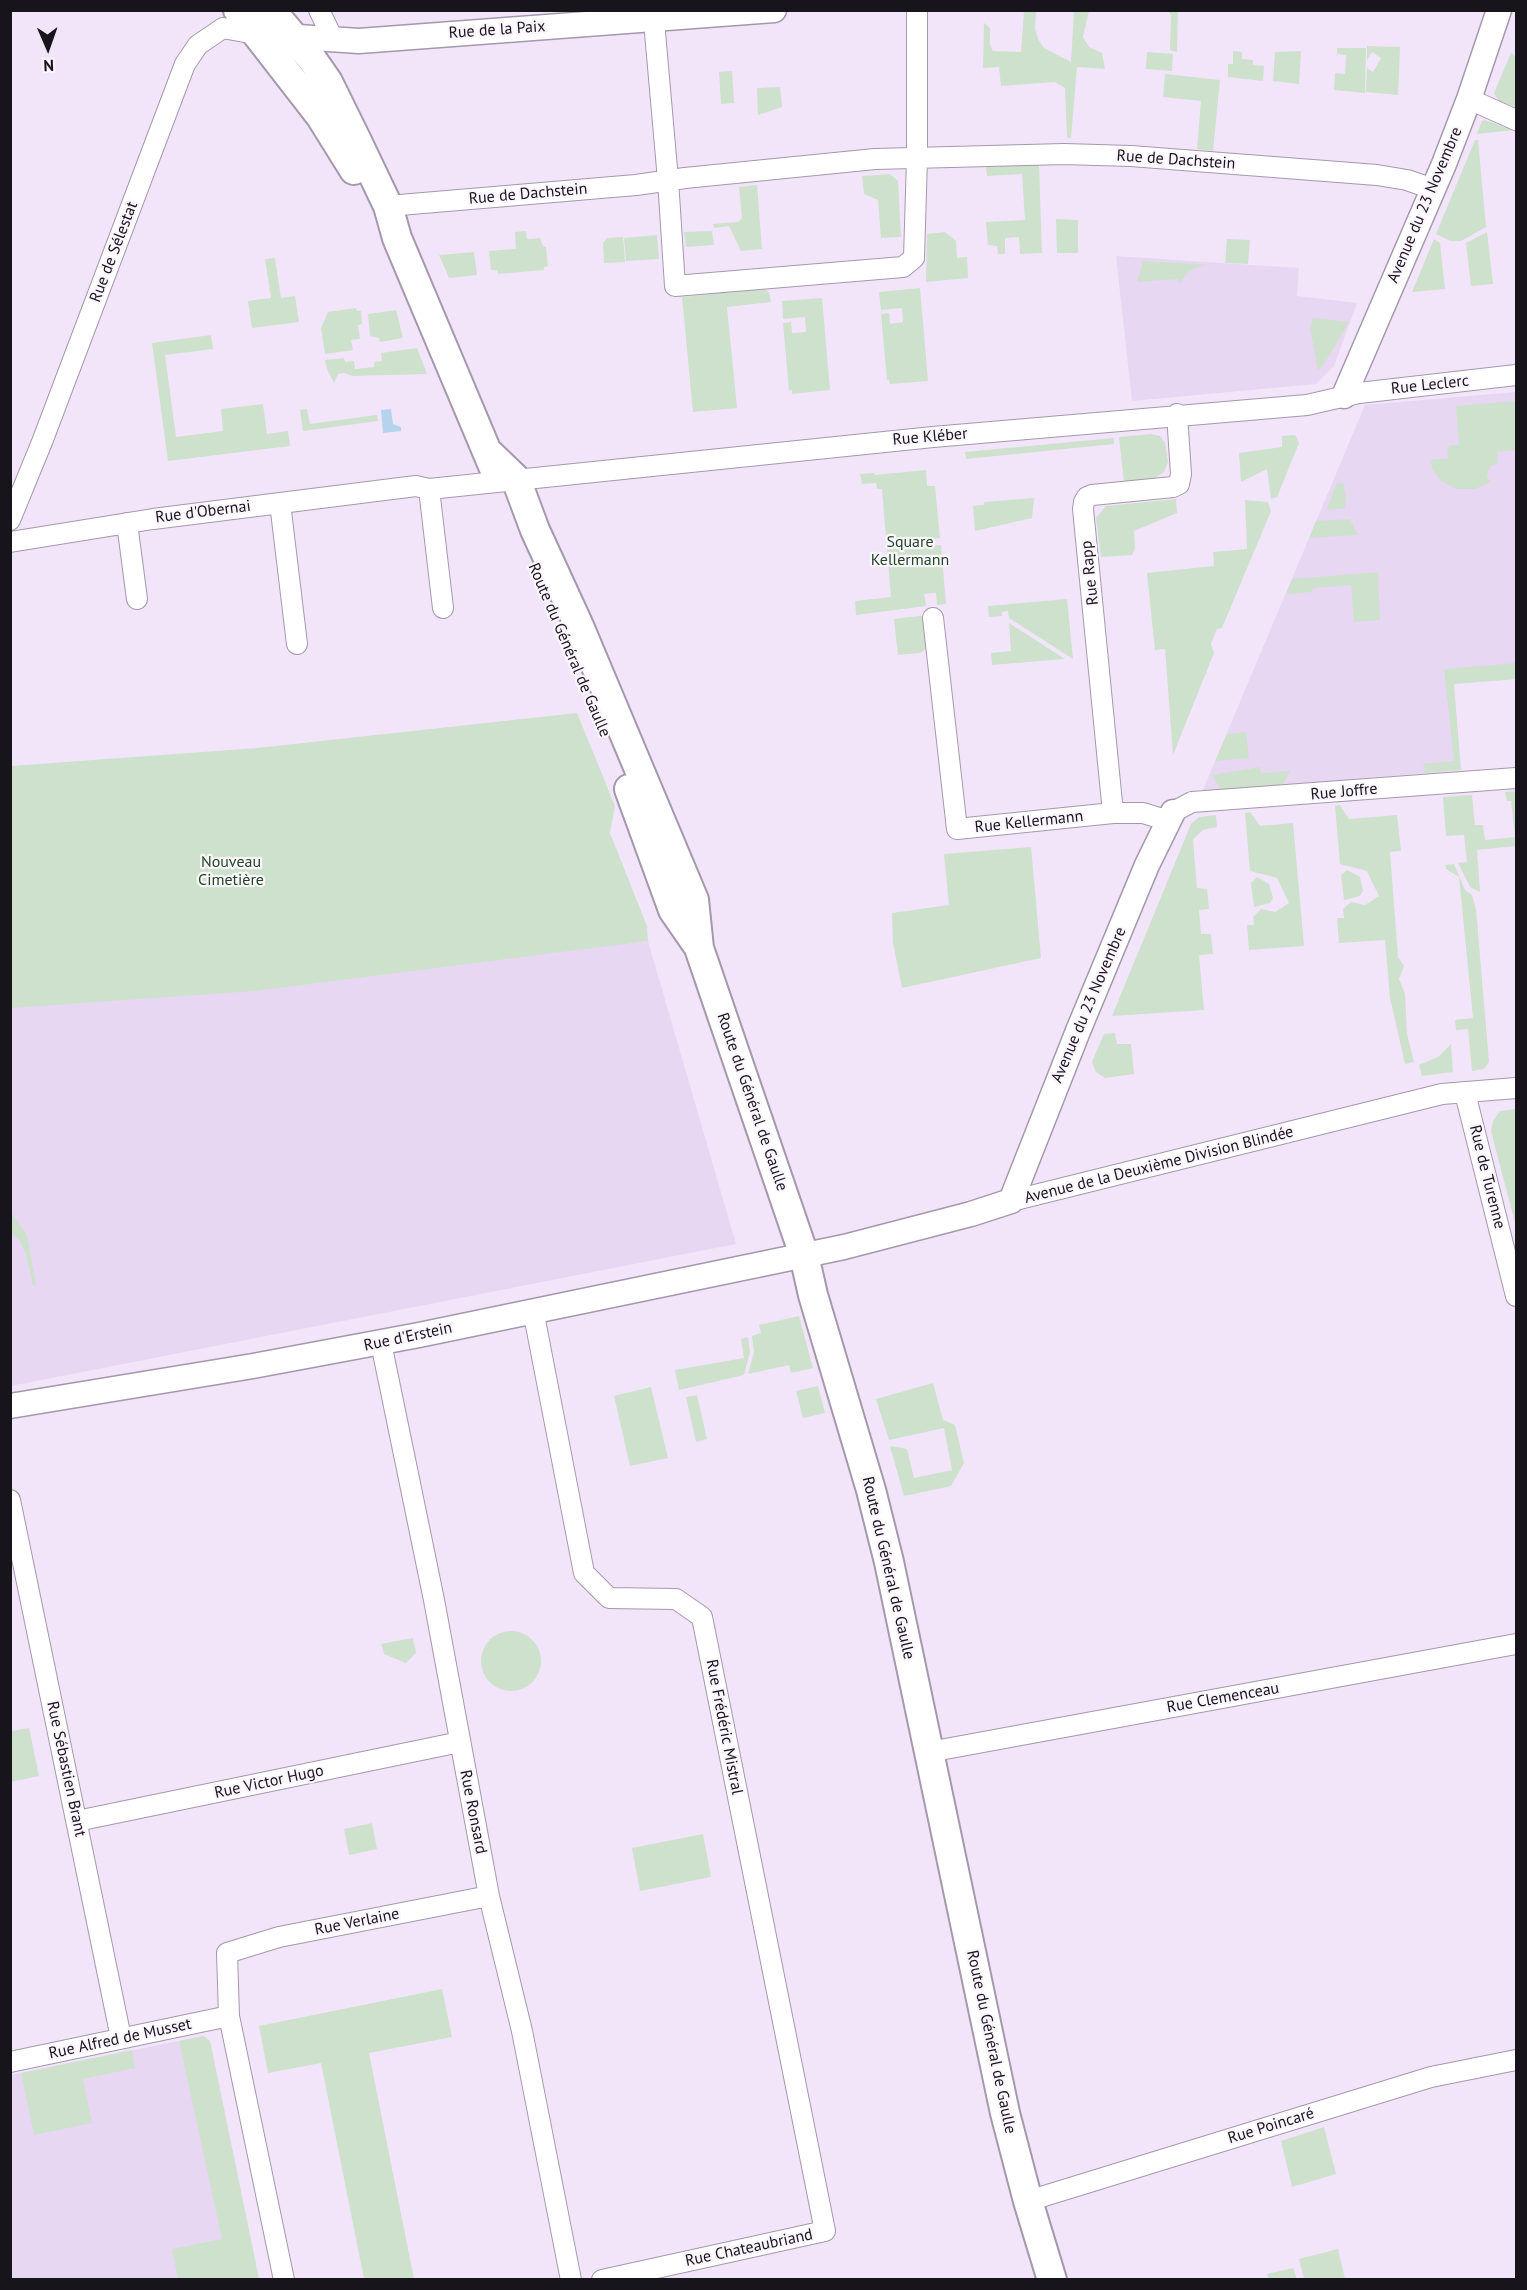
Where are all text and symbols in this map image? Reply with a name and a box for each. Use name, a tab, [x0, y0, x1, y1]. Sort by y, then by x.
street label: Rue de la Paix	[448, 17, 546, 43]
north arrow	[18, 18, 78, 78]
text: N	[43, 56, 54, 76]
street label: Avenue du 23 Novembre	[1383, 124, 1467, 286]
street label: Rue de Dachstein	[1116, 146, 1236, 174]
street label: Rue de Dachstein	[468, 179, 588, 209]
street label: Rue de Sélestat	[86, 199, 142, 305]
street label: Rue Leclerc	[1390, 371, 1470, 399]
street label: Rue Kléber	[892, 424, 968, 450]
street label: Rue d'Obernai	[154, 497, 252, 527]
park label: Square Kellermann	[871, 532, 949, 570]
street label: Rue Rapp	[1077, 540, 1103, 606]
street label: Route du Général de Gaulle	[524, 560, 614, 740]
street label: Rue Joffre	[1310, 780, 1378, 804]
street label: Rue Kellermann	[974, 807, 1084, 837]
park label: Nouveau Cimetière	[198, 852, 264, 890]
street label: Avenue du 23 Novembre	[1047, 924, 1131, 1086]
street label: Route du Général de Gaulle	[712, 1010, 792, 1194]
street label: Avenue de la Deuxième Division Blindée	[1023, 1122, 1295, 1208]
street label: Rue de Turenne	[1465, 1123, 1509, 1231]
street label: Rue d'Erstein	[362, 1318, 454, 1356]
street label: Route du Général de Gaulle	[858, 1475, 918, 1661]
street label: Rue Frédéric Mistral	[701, 1658, 747, 1796]
street label: Rue Clemenceau	[1165, 1679, 1281, 1717]
street label: Rue Sébastien Brant	[42, 1699, 90, 1839]
street label: Rue Victor Hugo	[213, 1761, 325, 1803]
street label: Rue Ronsard	[455, 1768, 491, 1856]
street label: Rue Verlaine	[313, 1904, 401, 1940]
street label: Route du Général de Gaulle	[962, 1949, 1020, 2135]
street label: Rue Alfred de Musset	[47, 2015, 193, 2063]
street label: Rue Poincaré	[1226, 2104, 1316, 2148]
street label: Rue Chateaubriand	[684, 2225, 814, 2271]

